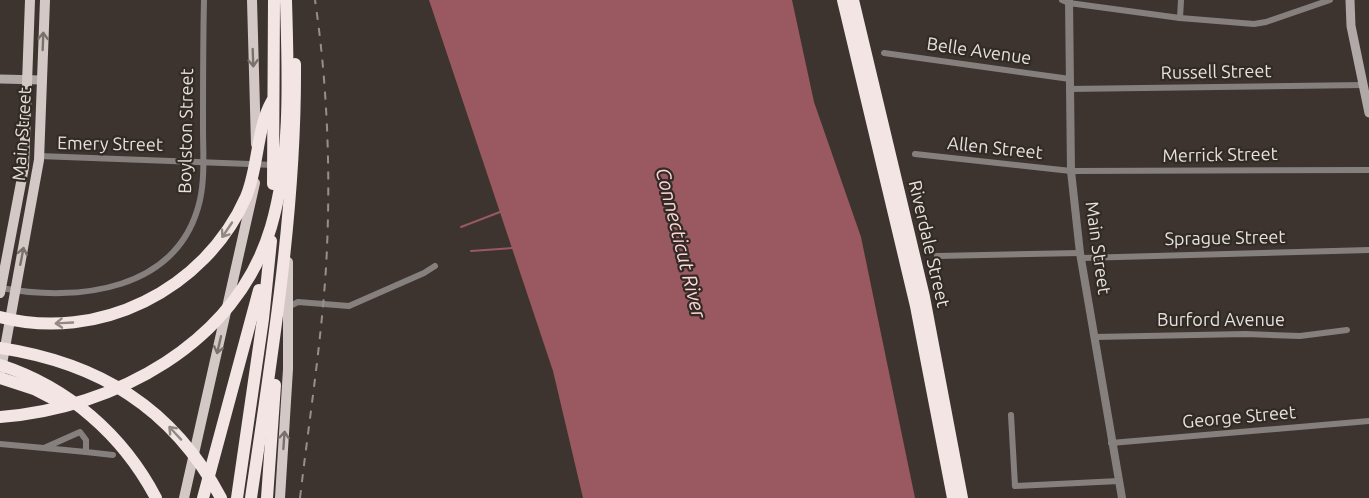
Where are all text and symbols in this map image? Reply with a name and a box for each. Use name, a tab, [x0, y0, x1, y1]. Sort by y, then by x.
one-way arrow	[38, 32, 49, 52]
street label: Belle Avenue	[926, 33, 1033, 67]
one-way arrow	[247, 48, 259, 68]
street label: Russell Street	[1160, 60, 1272, 82]
street label: Boylston Street	[174, 68, 196, 194]
street label: Main Street	[8, 86, 34, 181]
street label: Emery Street	[57, 132, 163, 154]
street label: Allen Street	[946, 132, 1044, 162]
street label: Merrick Street	[1162, 143, 1278, 165]
water label: Connecticut River	[652, 165, 712, 322]
street label: Riverdale Street	[906, 178, 954, 309]
street label: Main Street	[1083, 200, 1115, 296]
one-way arrow	[221, 221, 233, 237]
street label: Sprague Street	[1164, 226, 1286, 248]
one-way arrow	[17, 246, 28, 266]
street label: Burford Avenue	[1157, 309, 1285, 329]
one-way arrow	[55, 317, 75, 328]
one-way arrow	[213, 335, 225, 354]
street label: George Street	[1181, 401, 1297, 431]
one-way arrow	[168, 426, 182, 441]
one-way arrow	[279, 430, 290, 450]

